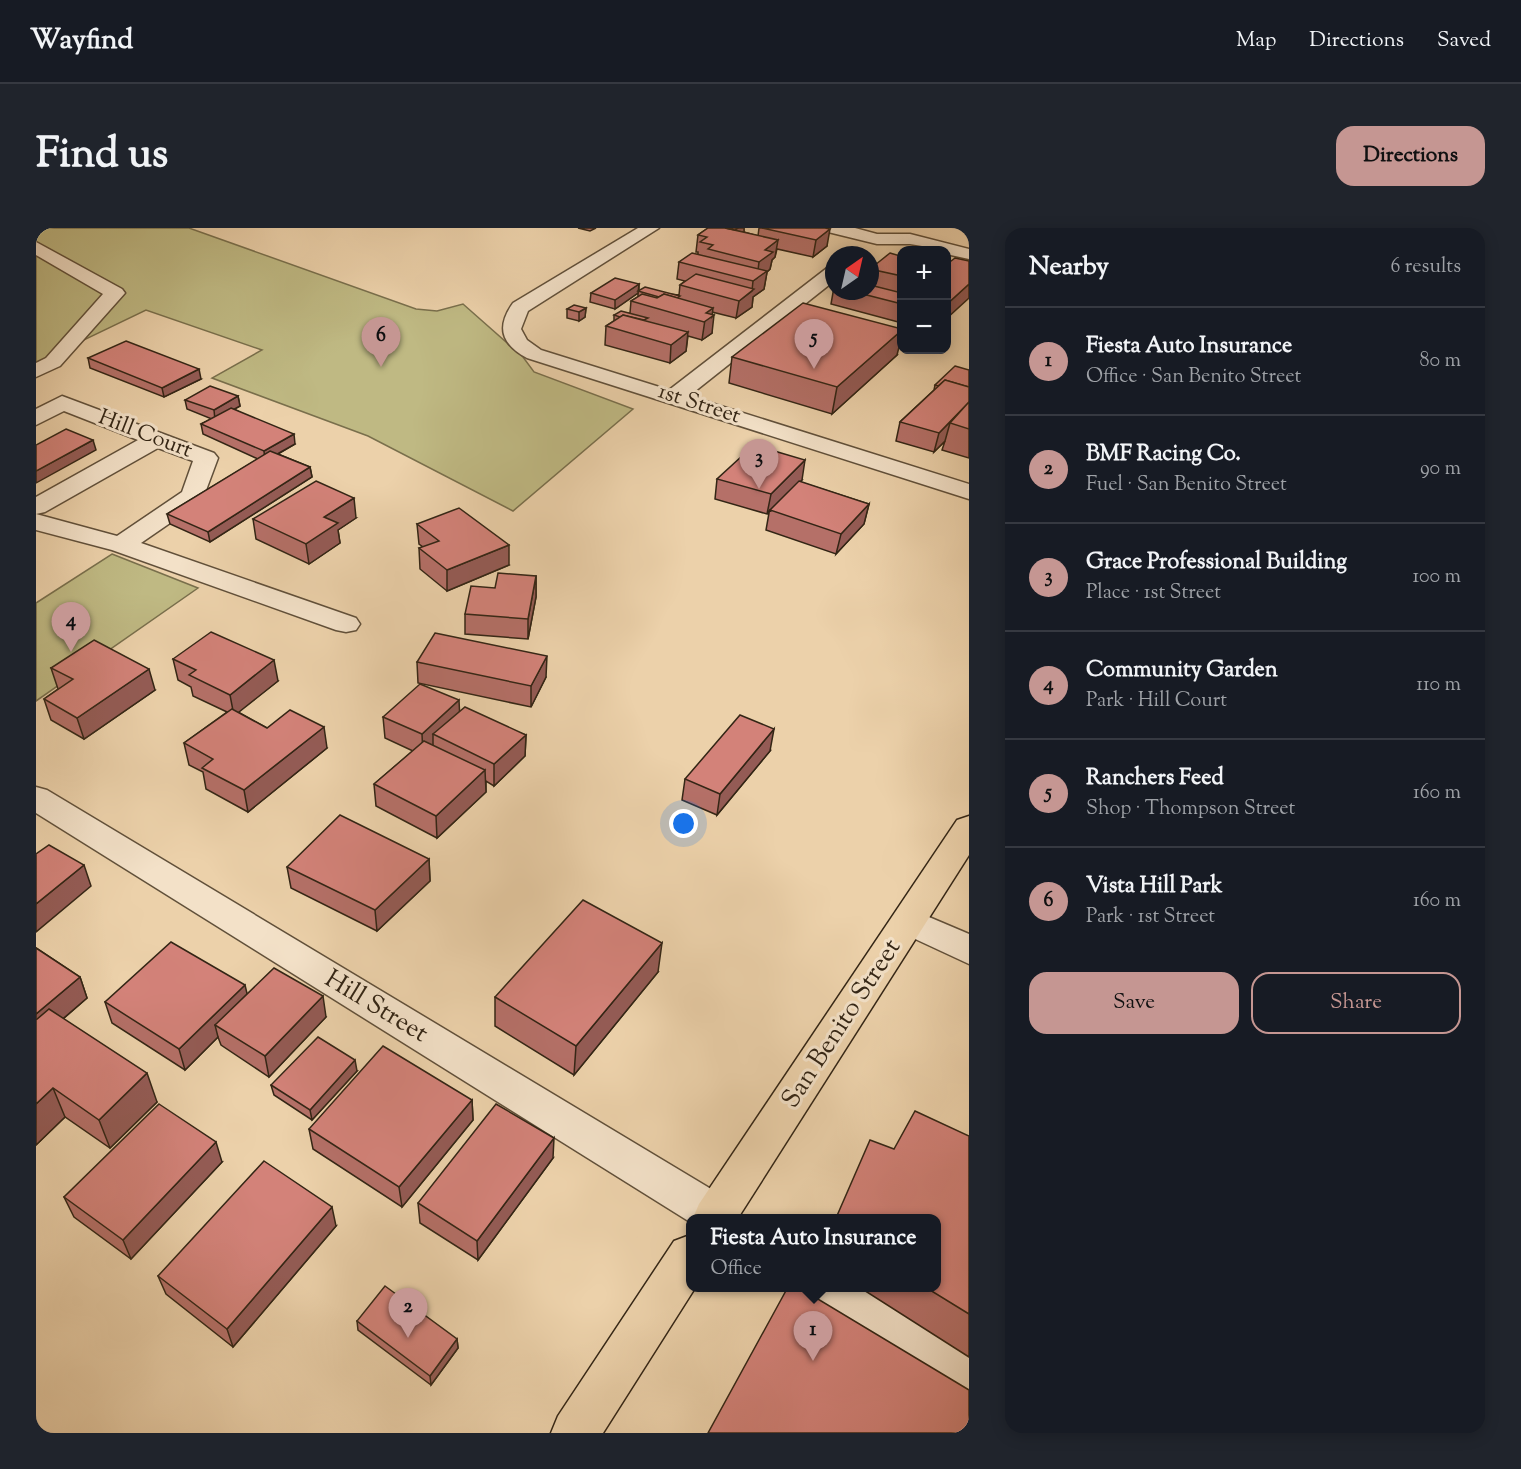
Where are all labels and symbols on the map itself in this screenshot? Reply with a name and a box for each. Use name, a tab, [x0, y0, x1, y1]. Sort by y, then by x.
north arrow	[825, 246, 879, 300]
pin: 6	[362, 318, 400, 367]
pin: 5	[794, 320, 834, 369]
street label: 1st Street	[654, 377, 745, 434]
street label: Hill Court	[93, 402, 197, 468]
pin: 3	[740, 440, 778, 489]
pin: 4	[51, 602, 90, 652]
your location	[669, 809, 698, 838]
street label: San Benito Street	[773, 932, 911, 1116]
street label: Hill Street	[317, 961, 435, 1053]
pin: 2	[388, 1288, 428, 1338]
pin: 1	[794, 1312, 832, 1361]

